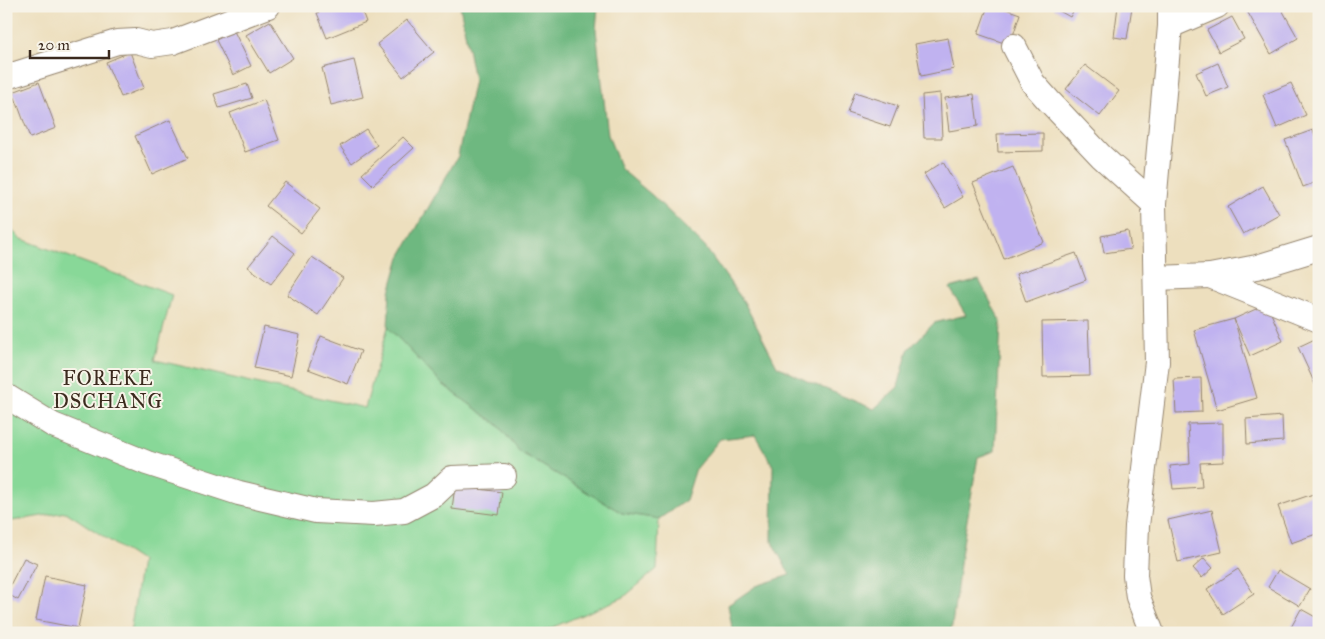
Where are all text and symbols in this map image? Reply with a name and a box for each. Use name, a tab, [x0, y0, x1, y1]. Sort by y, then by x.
scale bar	[30, 28, 109, 60]
text: 20 m	[38, 36, 70, 54]
district label: FOREKE DSCHANG	[53, 366, 163, 413]

